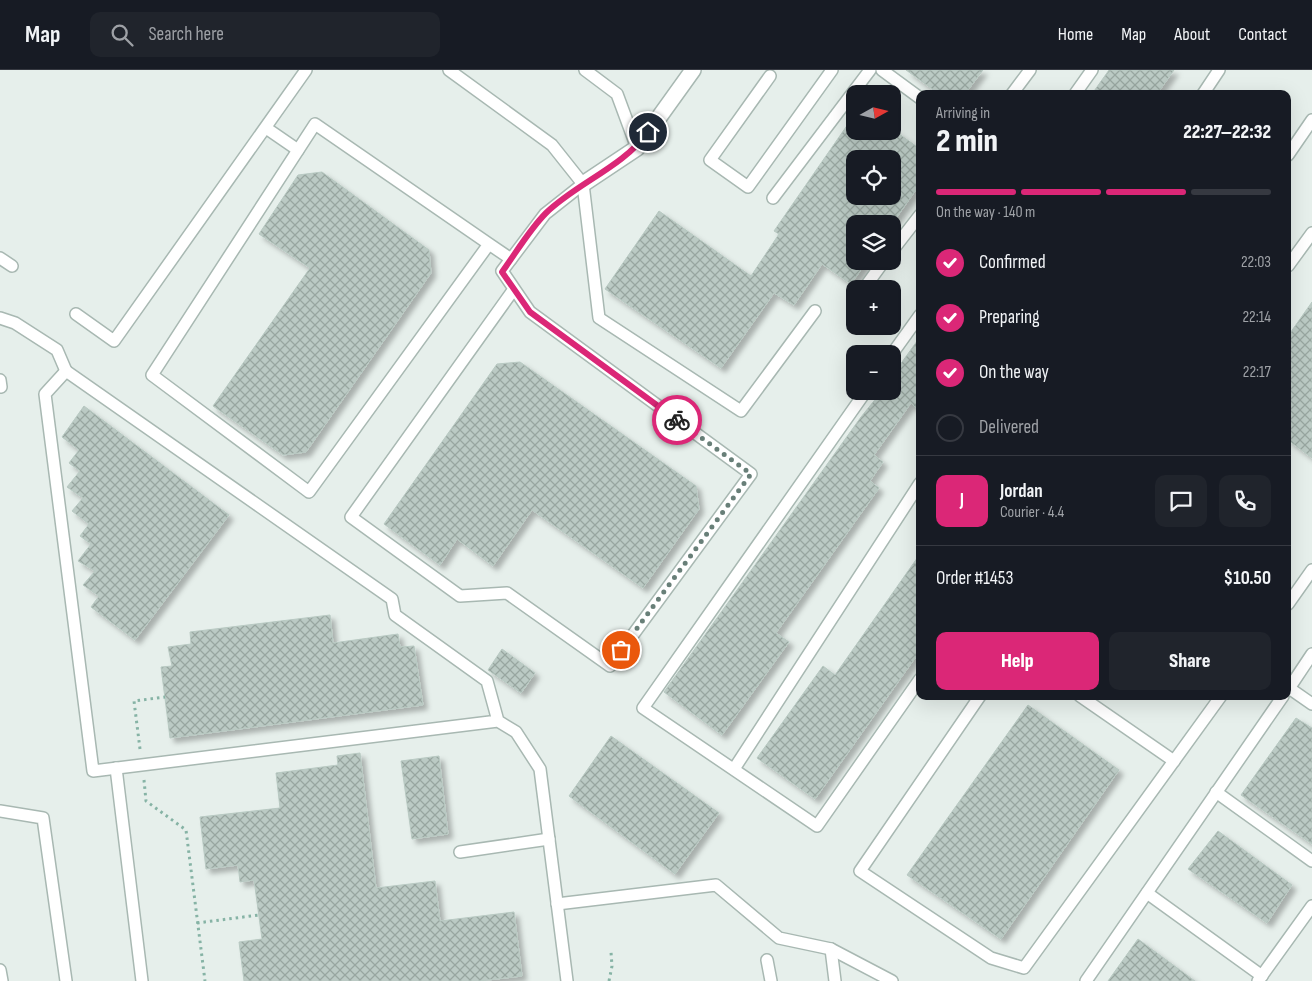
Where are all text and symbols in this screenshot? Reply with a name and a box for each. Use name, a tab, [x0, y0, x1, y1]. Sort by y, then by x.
search box	[90, 12, 440, 57]
text: Map	[25, 20, 60, 49]
icon: search	[108, 21, 136, 49]
text: Search here	[148, 23, 224, 46]
text: Home	[1058, 24, 1093, 45]
text: Map	[1121, 24, 1146, 45]
text: About	[1174, 24, 1210, 45]
text: Contact	[1238, 24, 1287, 45]
north arrow	[846, 85, 901, 140]
map controls	[846, 85, 901, 400]
text: Arriving in	[936, 104, 990, 123]
pin	[627, 111, 669, 153]
icon: home	[634, 118, 662, 146]
text: 22:27–22:32	[1183, 121, 1271, 144]
text: 2 min	[936, 122, 998, 161]
button: locate	[846, 150, 901, 205]
text: On the way · 140 m	[936, 203, 1035, 222]
button: layers	[846, 215, 901, 270]
icon: check	[936, 249, 964, 277]
text: Confirmed	[979, 251, 1046, 274]
text: 22:03	[1241, 253, 1271, 272]
button: +	[846, 280, 901, 335]
icon: check	[936, 304, 964, 332]
text: Preparing	[979, 306, 1040, 329]
text: 22:14	[1242, 308, 1271, 327]
button: −	[846, 345, 901, 400]
icon: check	[936, 359, 964, 387]
text: On the way	[979, 361, 1049, 384]
text: 22:17	[1243, 363, 1271, 382]
courier	[652, 395, 702, 445]
icon: bike	[663, 406, 691, 434]
text: Delivered	[979, 416, 1039, 439]
button: chat	[1155, 475, 1207, 527]
button: phone	[1219, 475, 1271, 527]
text: Jordan	[1000, 480, 1043, 503]
text: J	[960, 489, 964, 512]
text: Courier · 4.4	[1000, 503, 1064, 522]
text: Order #1453	[936, 567, 1013, 590]
text: $10.50	[1224, 567, 1271, 590]
pin	[600, 629, 642, 671]
button: Help	[936, 632, 1099, 690]
button: Share	[1109, 632, 1271, 690]
icon: bag	[607, 636, 635, 664]

